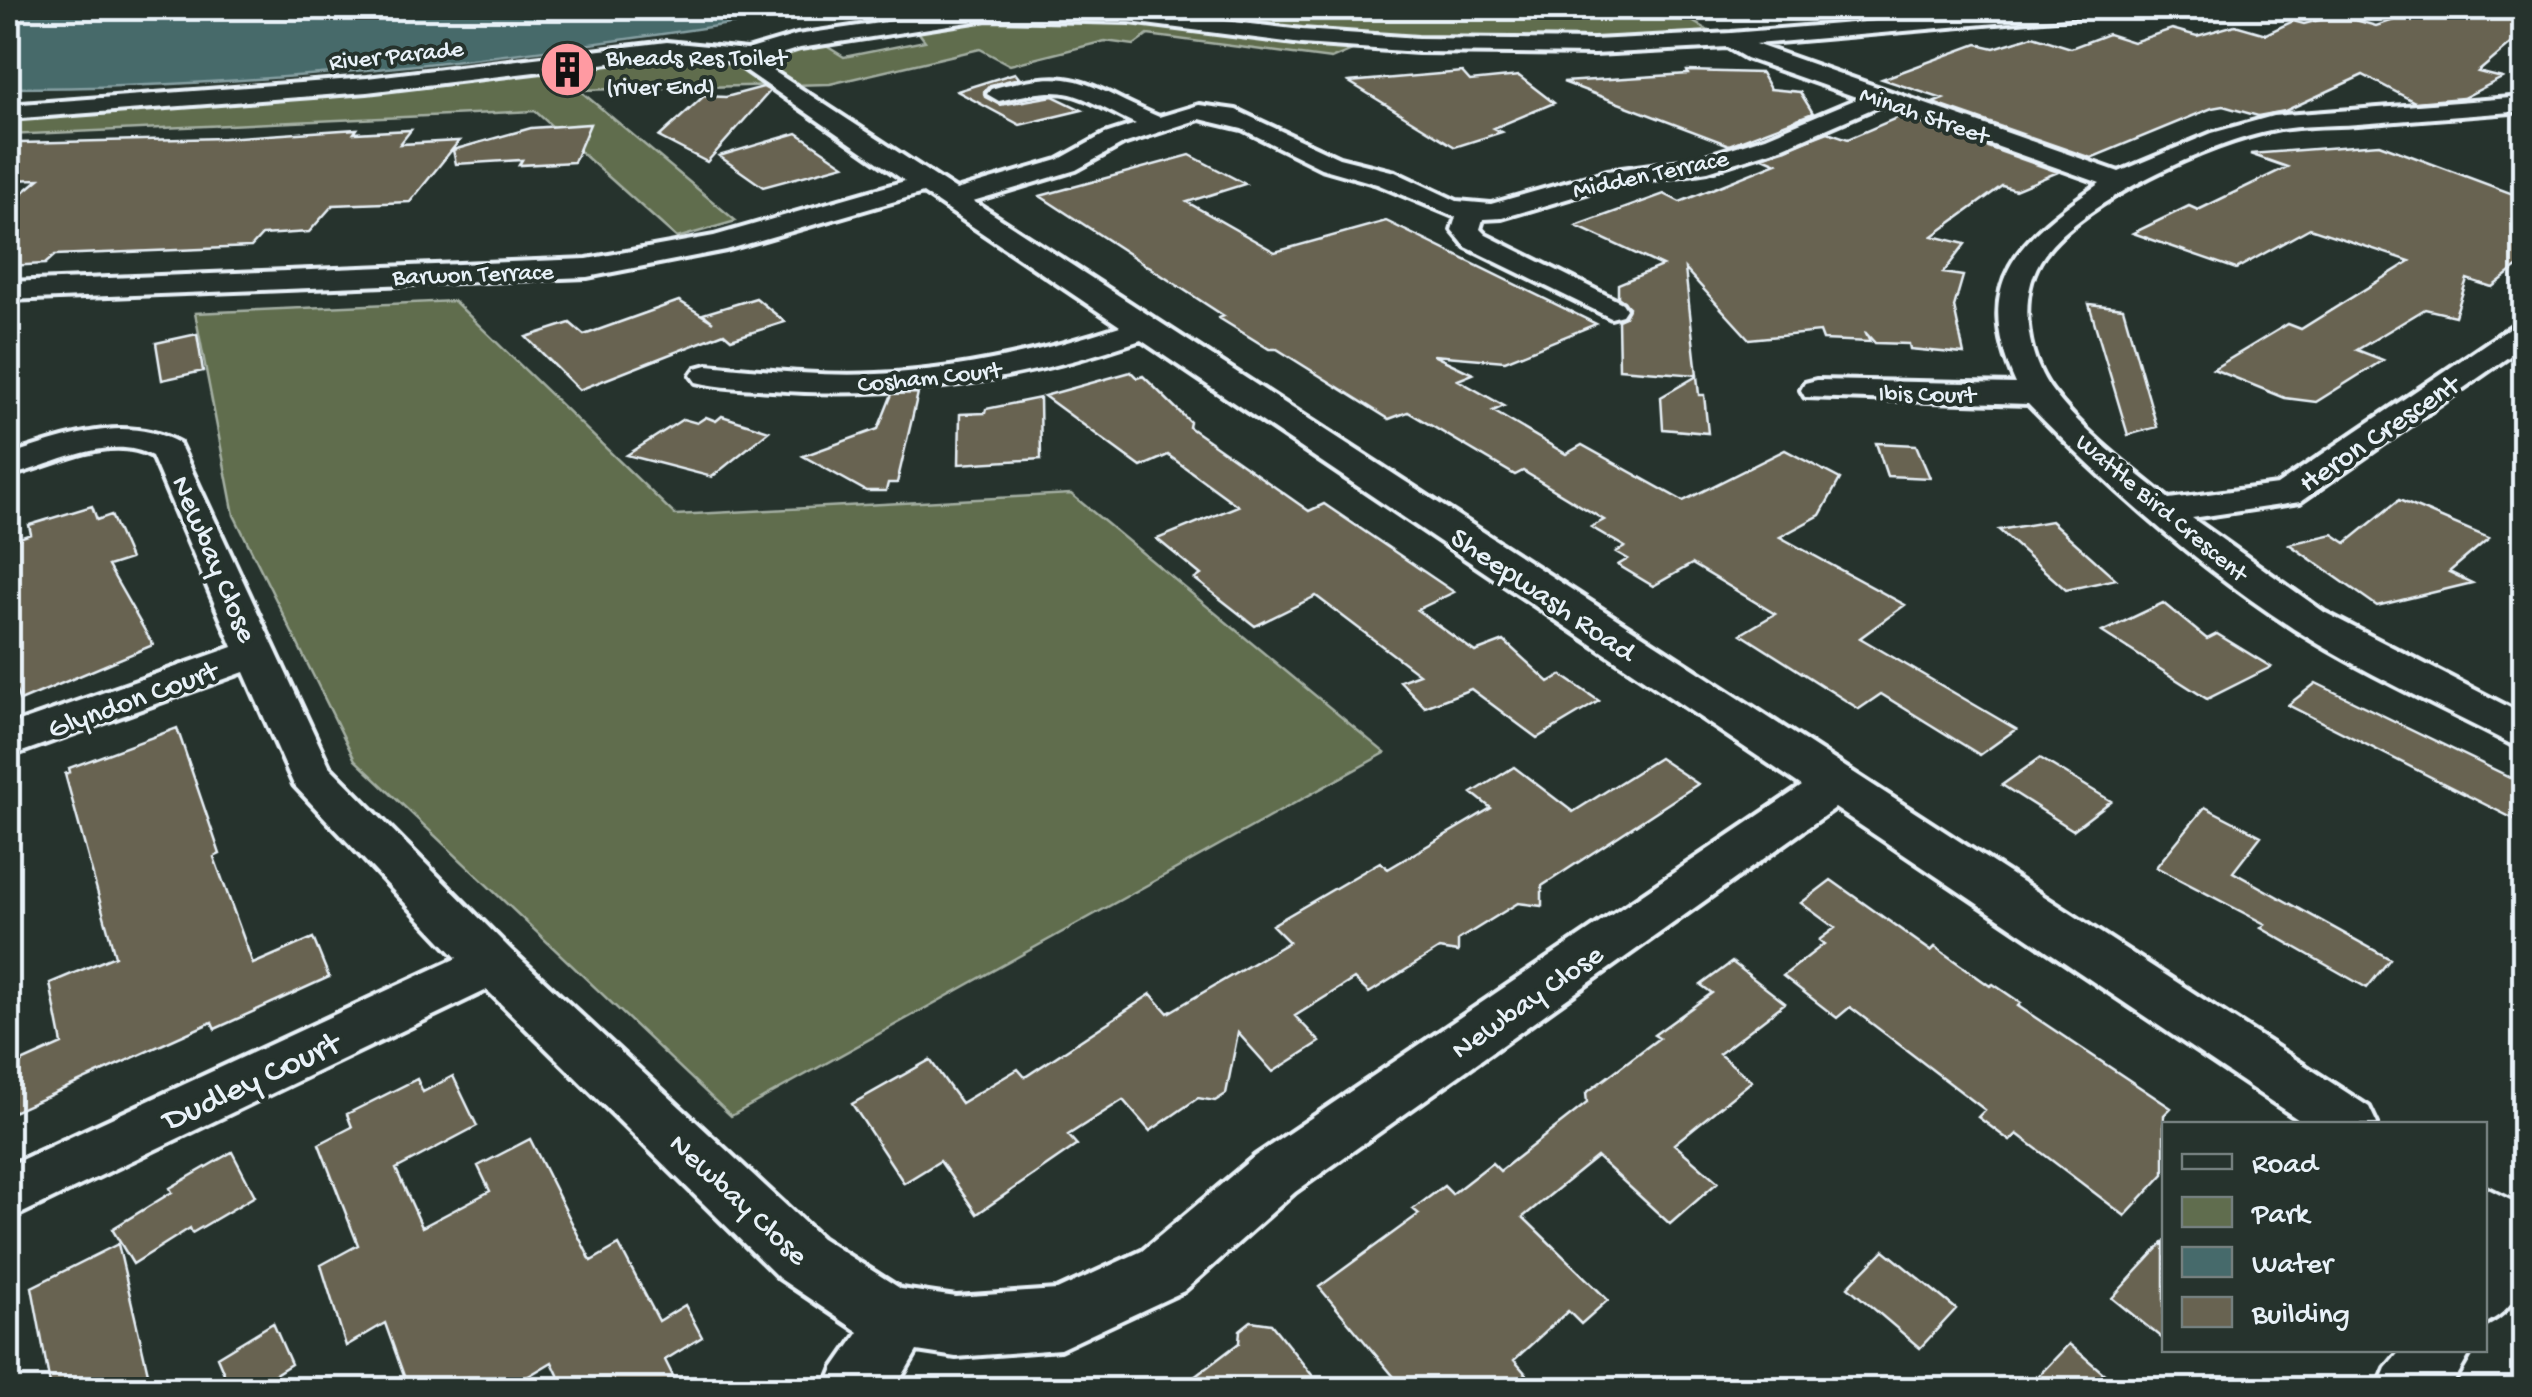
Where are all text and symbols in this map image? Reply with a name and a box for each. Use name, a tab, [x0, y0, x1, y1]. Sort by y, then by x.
street label: River Parade	[328, 36, 466, 79]
building icon: Bheads Res Toilet (river End)	[537, 40, 597, 100]
place label: Bheads Res Toilet (river End)	[605, 46, 788, 104]
street label: Minah Street	[1855, 82, 1994, 153]
street label: Midden Terrace	[1571, 146, 1732, 207]
street label: Barwon Terrace	[391, 259, 555, 294]
street label: Cosham Court	[856, 357, 1004, 401]
street label: Heron Crescent	[2294, 368, 2470, 502]
street label: Ibis Court	[1878, 381, 1977, 412]
street label: Wattle Bird Crescent	[2068, 429, 2253, 591]
street label: Newbay Close	[161, 471, 263, 649]
street label: Sheepwash Road	[1442, 522, 1643, 673]
street label: Glyndon Court	[44, 654, 226, 749]
street label: Newbay Close	[1446, 938, 1612, 1069]
street label: Dudley Court	[155, 1024, 350, 1144]
legend	[2162, 1122, 2487, 1352]
street label: Newbay Close	[660, 1128, 814, 1275]
text: Road	[2252, 1149, 2320, 1184]
text: Park	[2251, 1199, 2312, 1234]
text: Water	[2252, 1249, 2335, 1284]
text: Building	[2251, 1299, 2350, 1334]

